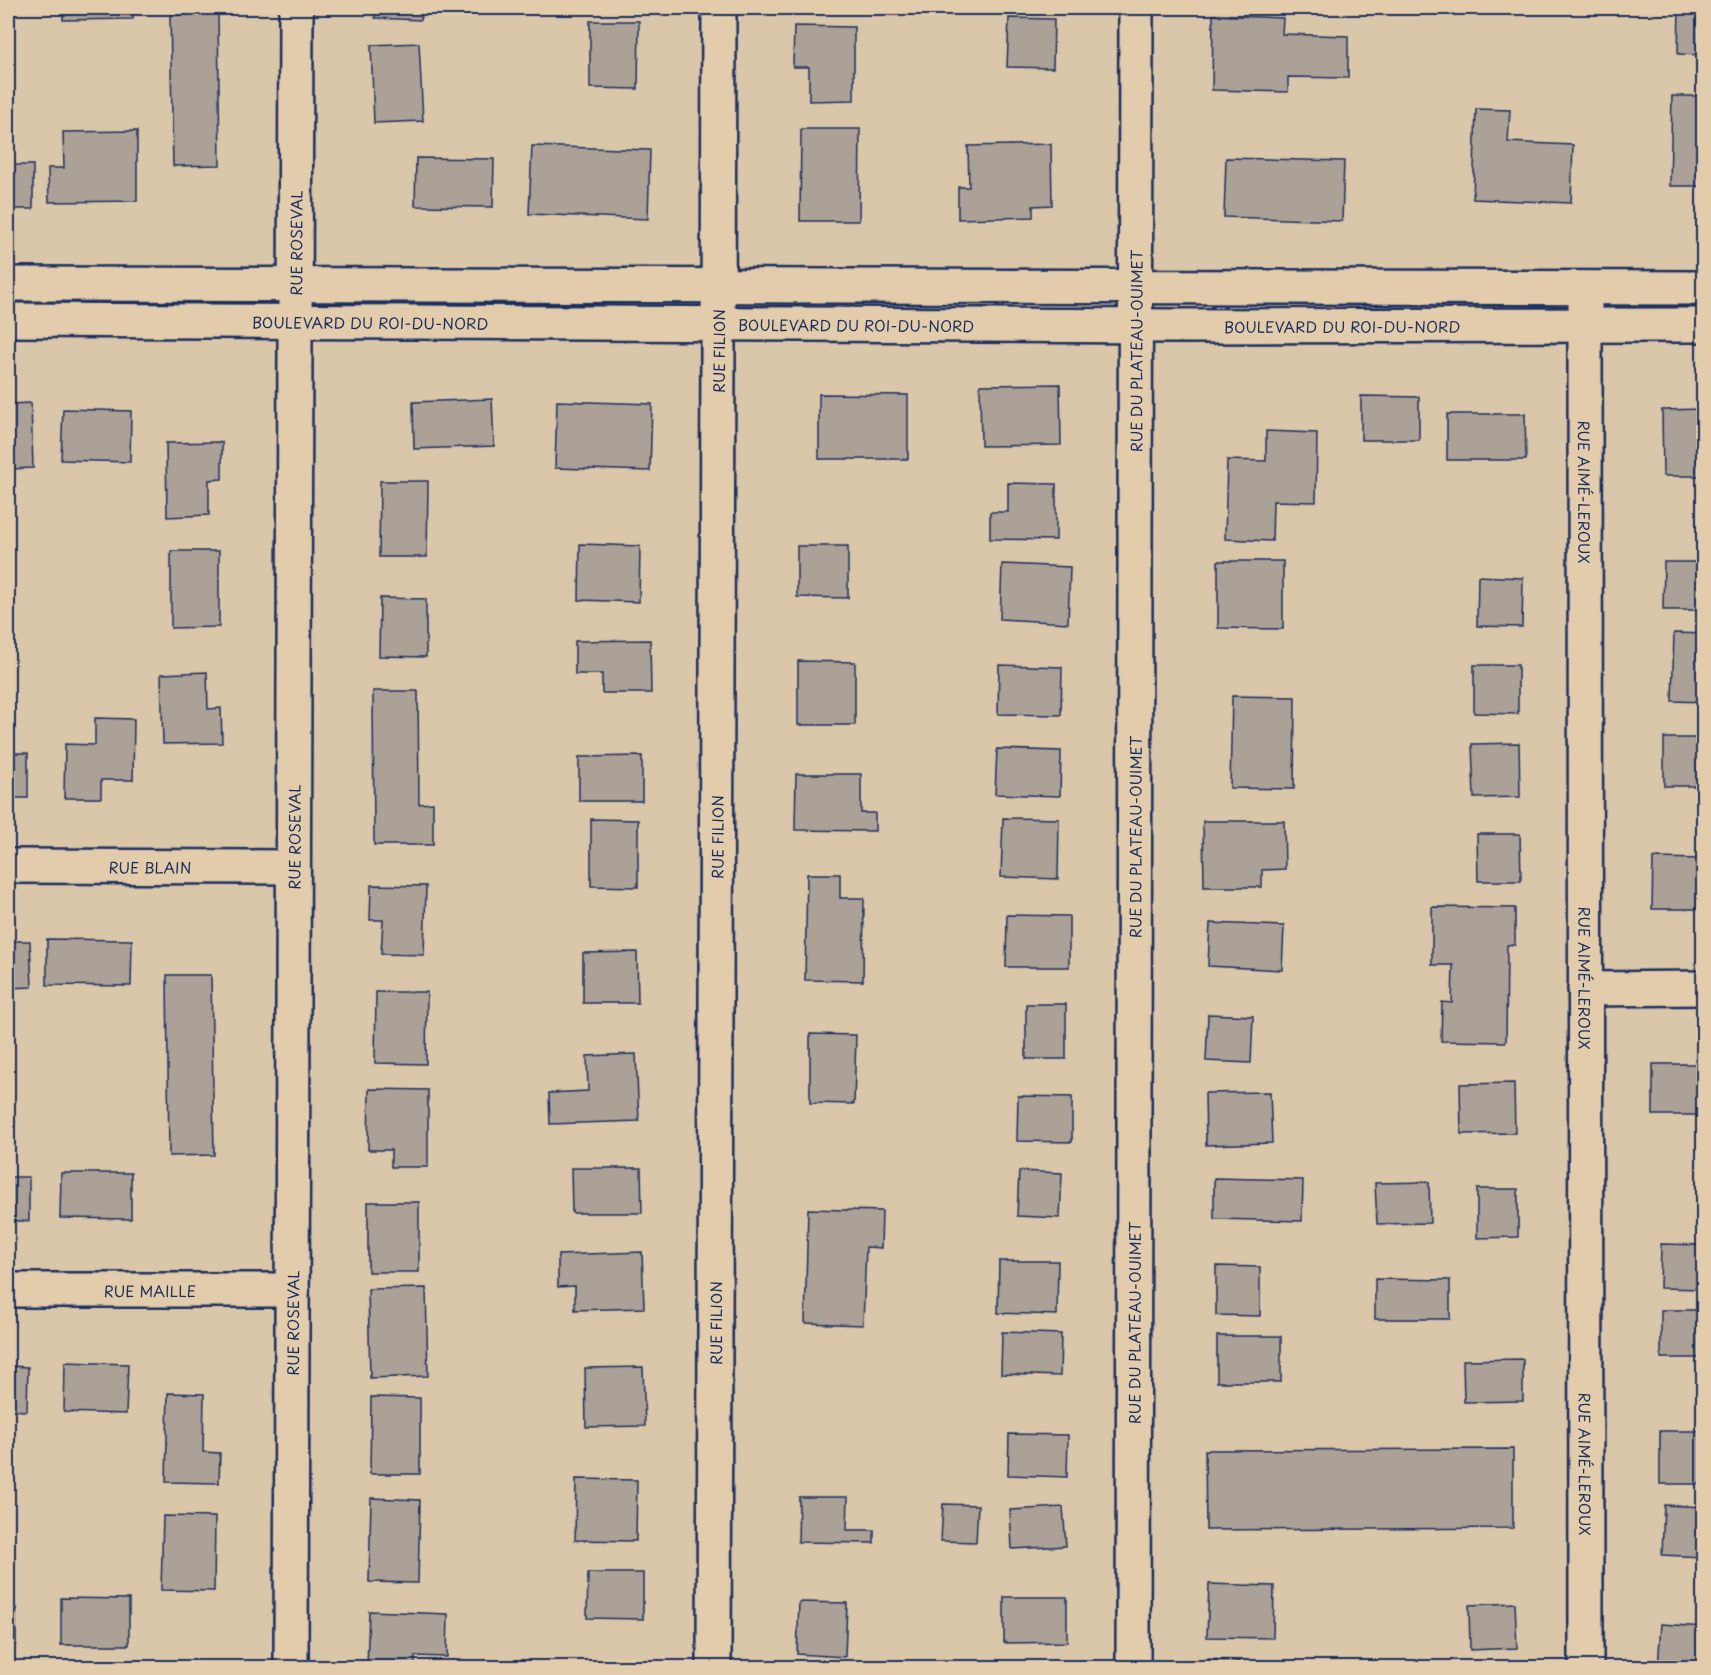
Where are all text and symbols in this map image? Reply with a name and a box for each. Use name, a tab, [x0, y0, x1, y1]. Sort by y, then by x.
street label: RUE ROSEVAL	[284, 190, 307, 296]
street label: RUE DU PLATEAU-OUIMET	[1124, 249, 1147, 452]
street label: RUE FILION	[706, 309, 730, 393]
street label: BOULEVARD DU ROI-DU-NORD	[252, 310, 488, 334]
street label: BOULEVARD DU ROI-DU-NORD	[738, 312, 974, 336]
street label: BOULEVARD DU ROI-DU-NORD	[1224, 314, 1460, 337]
street label: RUE AIMÉ-LEROUX	[1574, 420, 1597, 564]
street label: RUE DU PLATEAU-OUIMET	[1123, 735, 1146, 938]
street label: RUE ROSEVAL	[282, 784, 305, 890]
street label: RUE FILION	[705, 795, 728, 879]
street label: RUE BLAIN	[108, 855, 192, 878]
street label: RUE AIMÉ-LEROUX	[1574, 906, 1597, 1050]
street label: RUE DU PLATEAU-OUIMET	[1122, 1221, 1145, 1424]
street label: RUE ROSEVAL	[280, 1270, 304, 1376]
street label: RUE MAILLE	[104, 1279, 196, 1302]
street label: RUE FILION	[703, 1281, 727, 1365]
street label: RUE AIMÉ-LEROUX	[1574, 1392, 1597, 1536]

